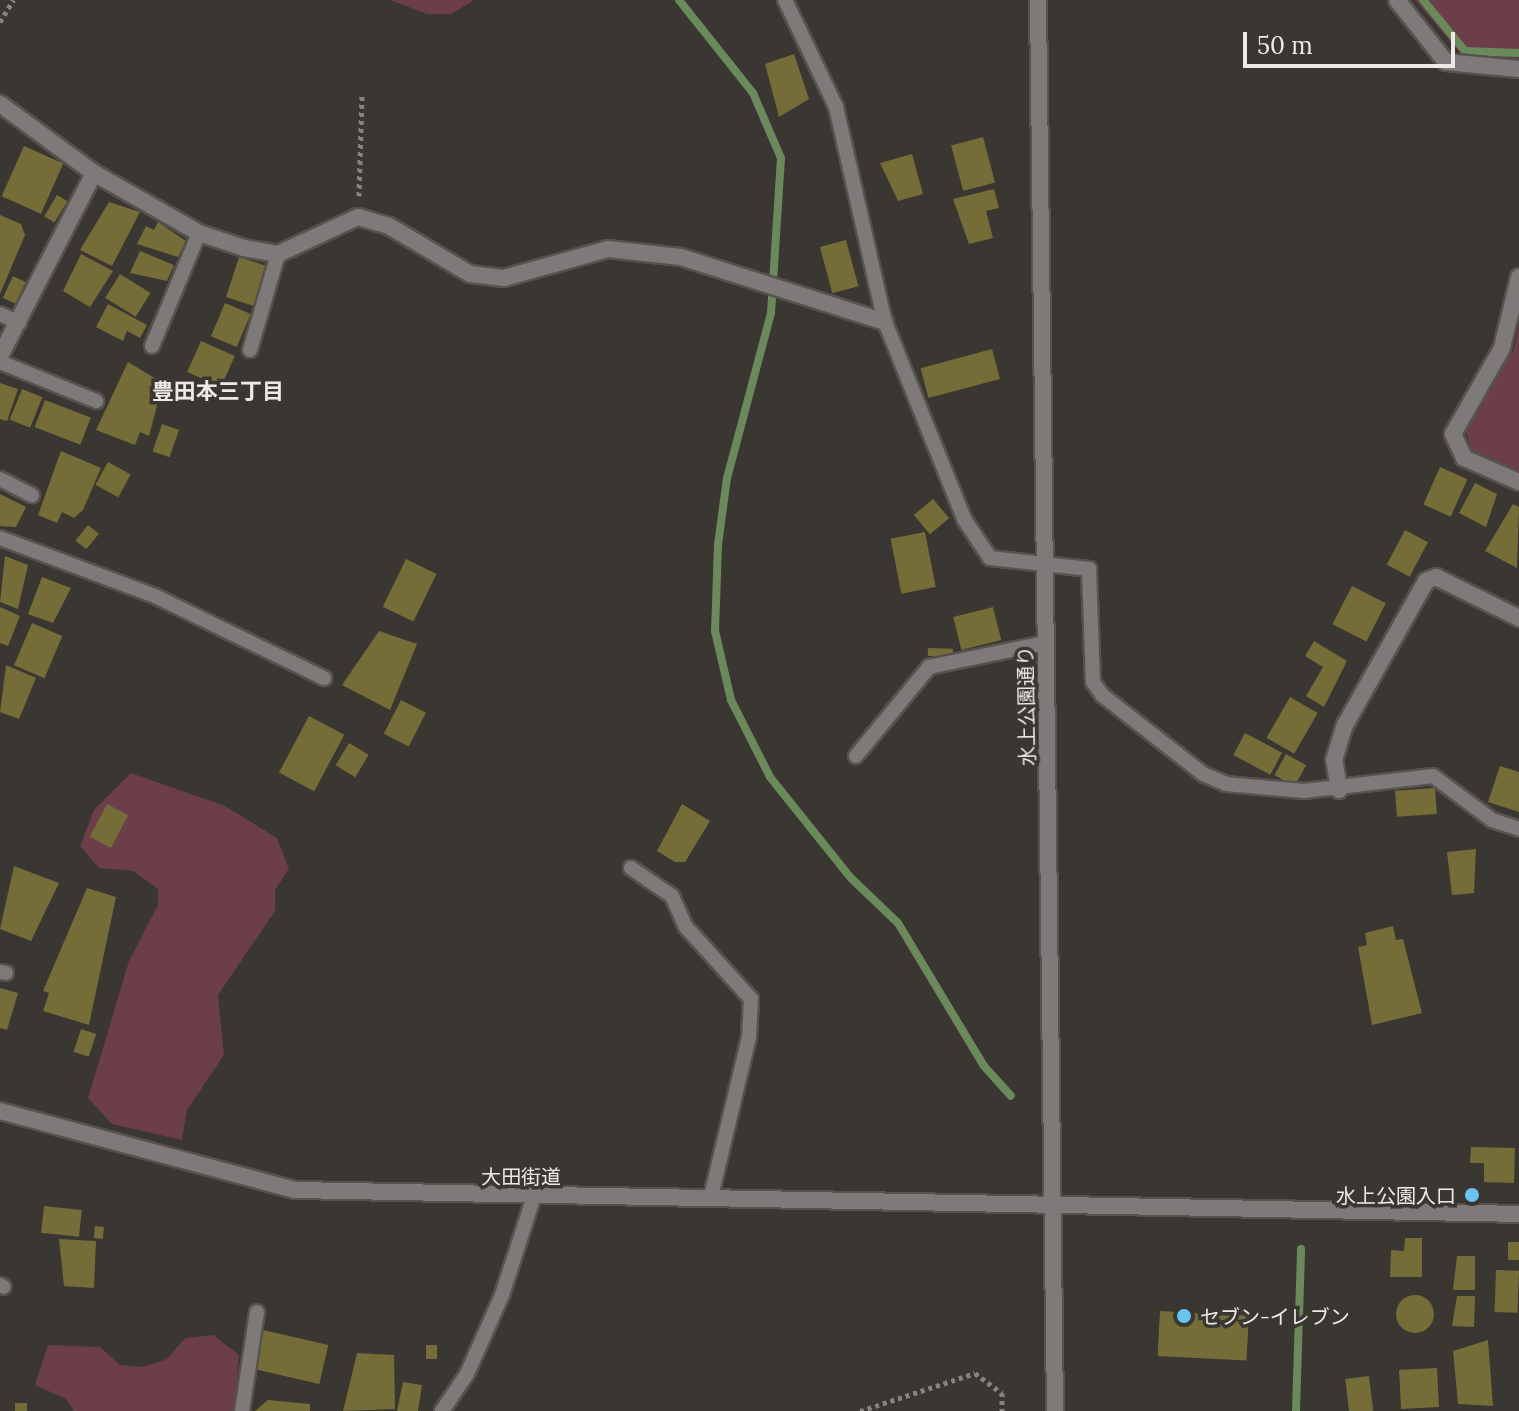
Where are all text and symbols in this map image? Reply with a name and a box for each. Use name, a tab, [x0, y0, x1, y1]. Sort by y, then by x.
scale bar	[1247, 16, 1459, 66]
text: 50 m	[1257, 30, 1313, 61]
district label: 豊田本三丁目	[152, 379, 284, 405]
street label: 水上公園通り	[1013, 646, 1039, 766]
street label: 大田街道	[481, 1164, 561, 1188]
place label: 水上公園入口	[1336, 1183, 1456, 1207]
marker: 水上公園入口	[1463, 1186, 1481, 1204]
place label: セブン-イレブン	[1200, 1304, 1350, 1328]
marker: セブン-イレブン	[1175, 1307, 1193, 1325]

